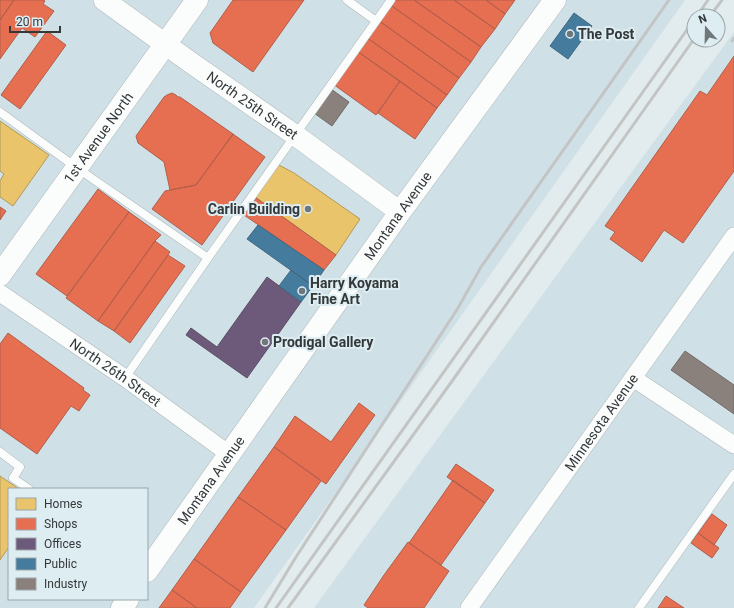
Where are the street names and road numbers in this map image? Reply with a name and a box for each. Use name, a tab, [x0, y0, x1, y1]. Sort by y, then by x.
street label: North 25th Street	[204, 68, 301, 143]
street label: 1st Avenue North	[60, 89, 136, 186]
street label: Montana Avenue	[361, 168, 435, 263]
street label: North 26th Street	[67, 335, 164, 410]
street label: Minnesota Avenue	[561, 371, 641, 474]
street label: Montana Avenue	[174, 433, 248, 528]

